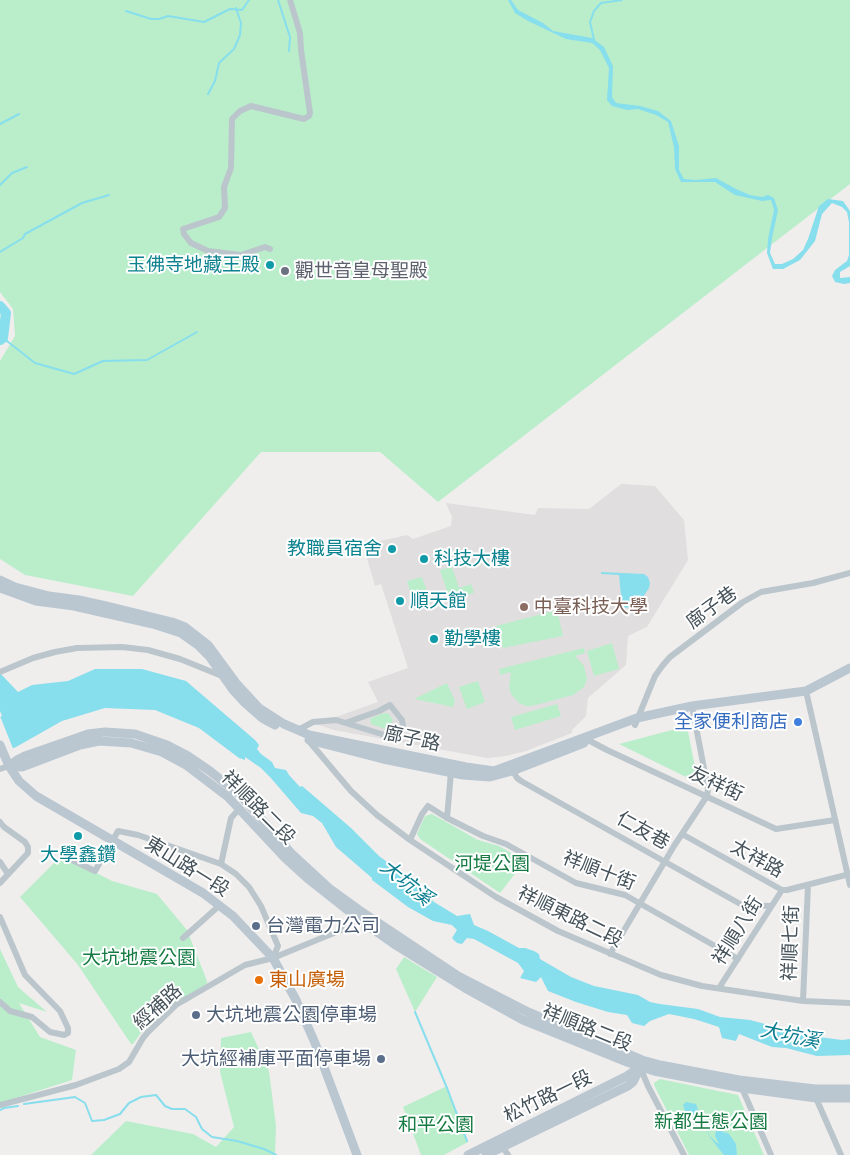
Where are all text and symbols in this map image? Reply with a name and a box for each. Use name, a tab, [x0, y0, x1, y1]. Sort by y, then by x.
place label: 玉佛寺地藏王殿	[127, 254, 260, 276]
marker: 玉佛寺地藏王殿	[264, 259, 276, 271]
place label: 觀世音皇母聖殿	[295, 260, 428, 282]
marker: 觀世音皇母聖殿	[279, 265, 291, 277]
place label: 教職員宿舍	[287, 538, 382, 560]
marker: 教職員宿舍	[386, 543, 398, 555]
place label: 科技大樓	[434, 548, 510, 570]
marker: 科技大樓	[418, 553, 430, 565]
street label: 廍子巷	[682, 582, 742, 634]
place label: 順天館	[410, 590, 467, 612]
marker: 順天館	[394, 595, 406, 607]
place label: 中臺科技大學	[534, 596, 648, 618]
marker: 中臺科技大學	[518, 601, 530, 613]
place label: 勤學樓	[444, 628, 501, 650]
marker: 勤學樓	[428, 633, 440, 645]
place label: 全家便利商店	[674, 711, 788, 733]
marker: 全家便利商店	[792, 716, 804, 728]
street label: 廍子路	[382, 722, 442, 756]
street label: 友祥街	[685, 762, 747, 806]
street label: 祥順路二段	[216, 766, 300, 850]
street label: 仁友巷	[613, 807, 673, 855]
marker: 大學鑫鑽	[72, 830, 84, 842]
street label: 東山路一段	[141, 832, 233, 902]
street label: 太祥路	[727, 835, 787, 883]
place label: 大學鑫鑽	[40, 844, 116, 866]
street label: 祥順十街	[559, 847, 639, 895]
park label: 河堤公園	[454, 853, 530, 875]
water label: 大坑溪	[375, 855, 437, 911]
street label: 祥順東路二段	[514, 882, 626, 952]
street label: 祥順八街	[708, 893, 768, 969]
street label: 祥順七街	[778, 905, 804, 981]
place label: 台灣電力公司	[266, 915, 380, 937]
marker: 台灣電力公司	[250, 920, 262, 932]
park label: 大坑地震公園	[82, 947, 196, 969]
place label: 東山廣場	[269, 969, 345, 991]
marker: 東山廣場	[253, 974, 265, 986]
street label: 經補路	[129, 979, 187, 1035]
street label: 祥順路二段	[539, 1000, 635, 1056]
place label: 大坑地震公園停車場	[206, 1004, 377, 1026]
marker: 大坑地震公園停車場	[190, 1009, 202, 1021]
water label: 大坑溪	[758, 1018, 822, 1054]
place label: 大坑經補庫平面停車場	[181, 1048, 371, 1070]
marker: 大坑經補庫平面停車場	[375, 1053, 387, 1065]
street label: 松竹路一段	[500, 1066, 596, 1128]
park label: 新都生態公園	[654, 1111, 768, 1133]
park label: 和平公園	[398, 1114, 474, 1136]

